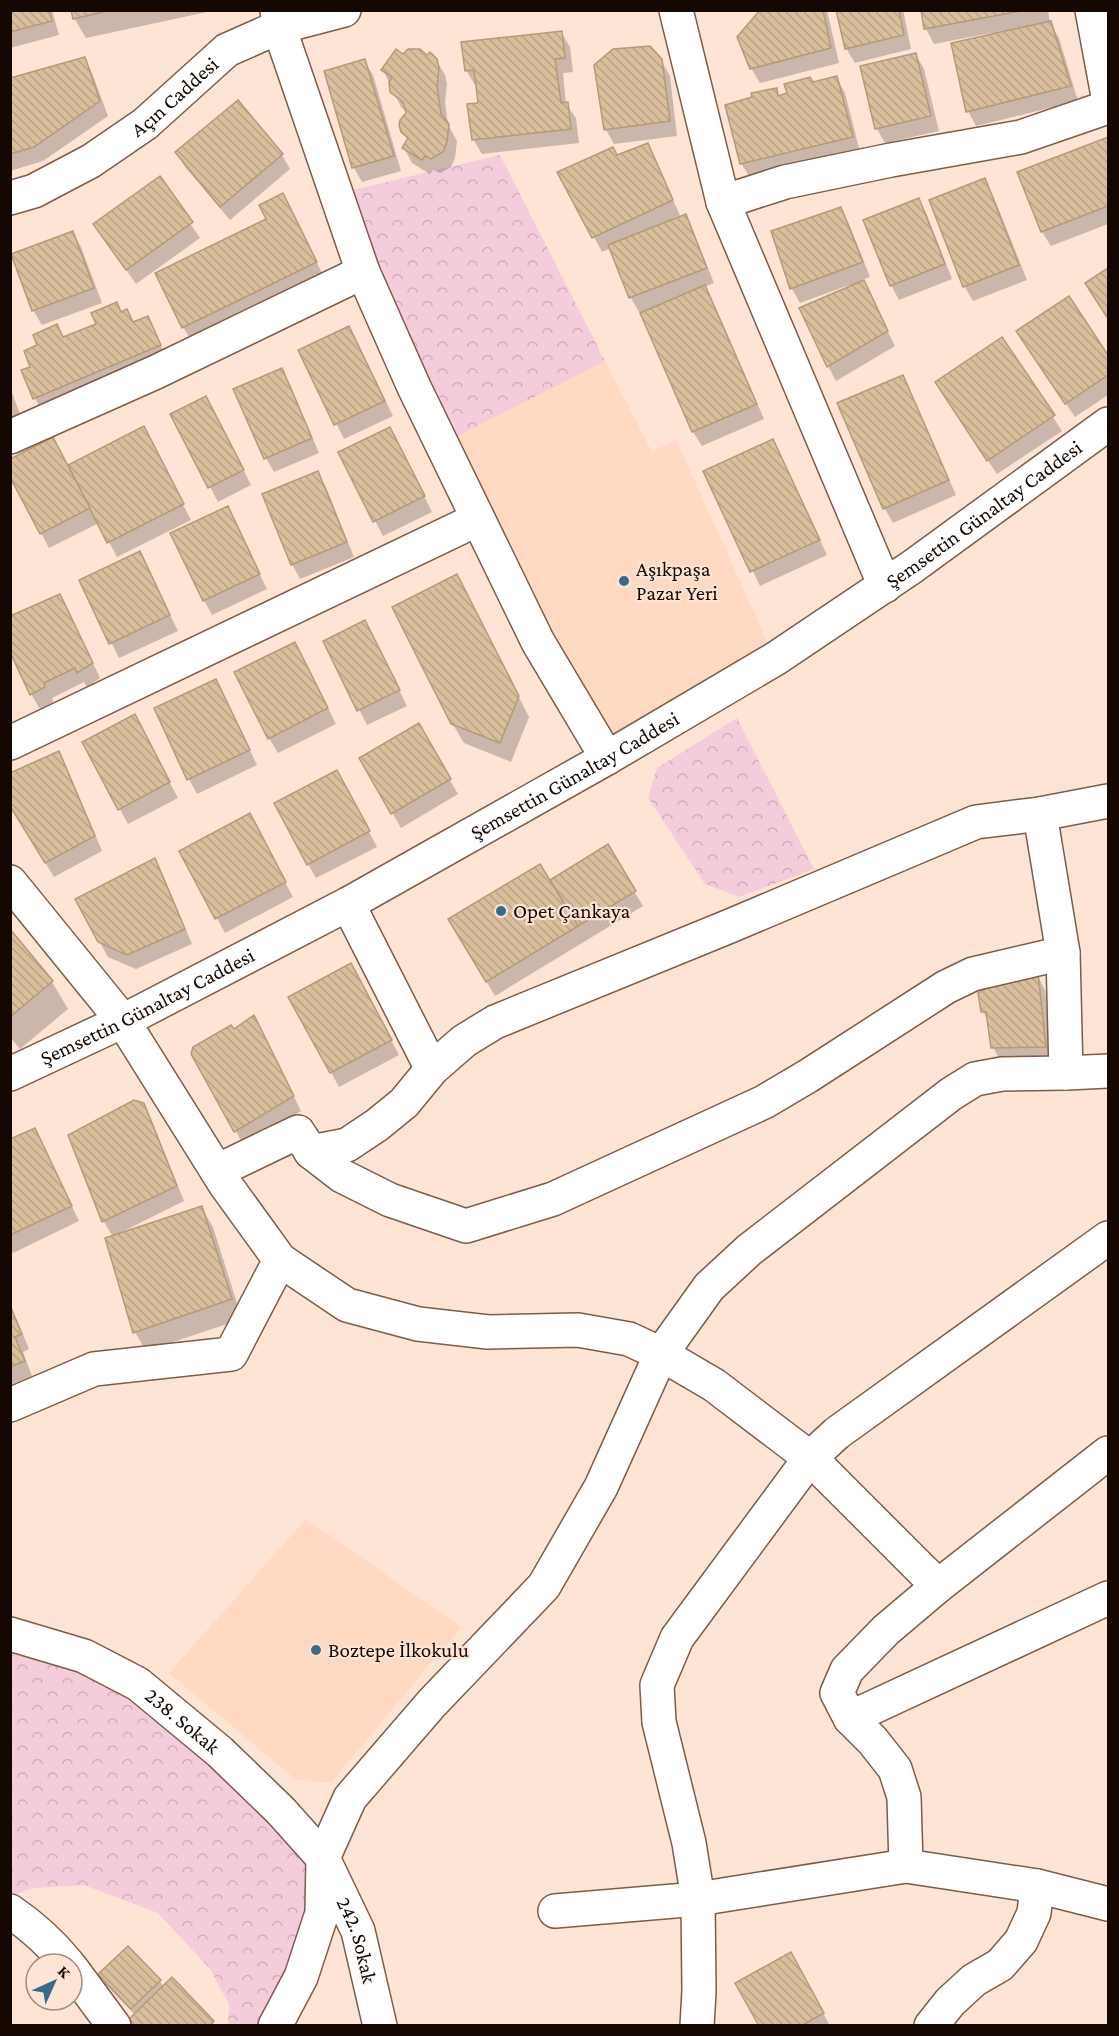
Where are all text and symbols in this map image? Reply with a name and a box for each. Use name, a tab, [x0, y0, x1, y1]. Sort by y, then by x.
street label: Açın Caddesi	[127, 52, 223, 142]
street label: Şemsettin Günaltay Caddesi	[881, 435, 1087, 593]
place label: Aşıkpaşa Pazar Yeri	[636, 557, 718, 605]
marker: Aşıkpaşa Pazar Yeri	[617, 574, 631, 588]
street label: Şemsettin Günaltay Caddesi	[466, 706, 684, 845]
place label: Opet Çankaya	[513, 899, 631, 923]
marker: Opet Çankaya	[494, 904, 508, 918]
street label: Şemsettin Günaltay Caddesi	[36, 943, 259, 1070]
place label: Boztepe İlkokulu	[328, 1638, 469, 1662]
marker: Boztepe İlkokulu	[309, 1643, 323, 1657]
street label: 238. Sokak	[140, 1683, 225, 1759]
street label: 242. Sokak	[332, 1893, 382, 1986]
north arrow	[24, 1952, 84, 2012]
text: K	[55, 1962, 74, 1982]

